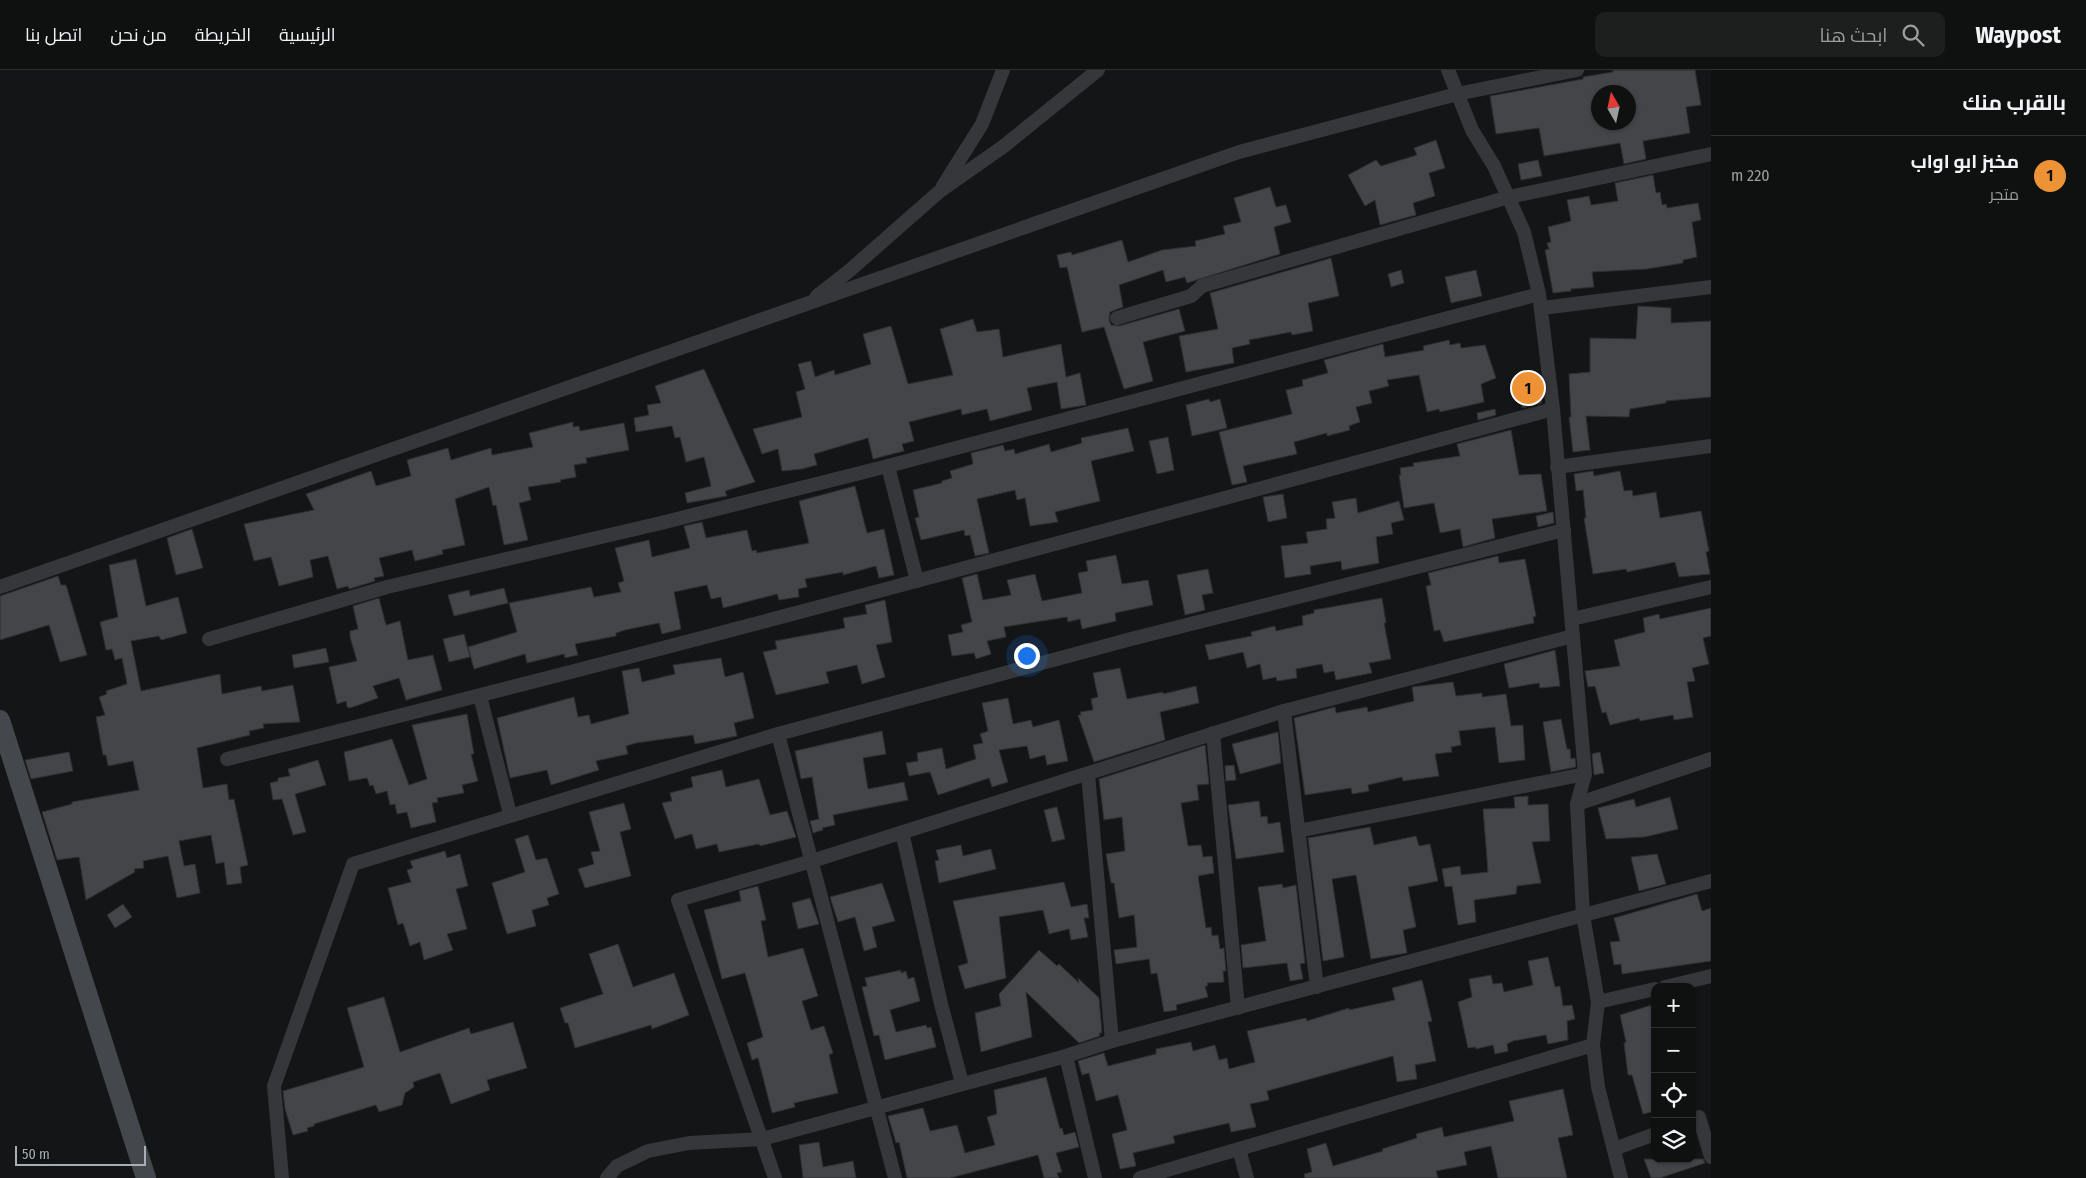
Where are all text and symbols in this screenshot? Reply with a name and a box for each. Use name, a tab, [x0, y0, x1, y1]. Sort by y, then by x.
search box	[1595, 12, 1945, 57]
icon: search	[1899, 21, 1927, 49]
text: Waypost	[1975, 21, 2061, 49]
text: اتصل بنا	[25, 24, 82, 46]
text: من نحن	[110, 24, 167, 46]
text: الخريطة	[195, 24, 251, 46]
text: الرئيسية	[279, 24, 336, 46]
text: ابحث هنا	[1819, 24, 1887, 47]
north arrow	[1591, 85, 1636, 130]
text: بالقرب منك	[1963, 90, 2066, 116]
text: مخبز ابو اواب	[1911, 150, 2019, 173]
text: 220 m	[1731, 166, 1770, 185]
text: 1	[2047, 166, 2053, 185]
text: متجر	[1990, 185, 2019, 204]
pin: 1	[1512, 369, 1544, 407]
your location	[1014, 643, 1040, 669]
map controls	[1651, 983, 1696, 1163]
button: +	[1651, 983, 1696, 1028]
button: −	[1651, 1028, 1696, 1073]
button: locate	[1651, 1073, 1696, 1118]
button: layers	[1651, 1118, 1696, 1163]
scale bar	[15, 1143, 146, 1166]
text: 50 m	[22, 1146, 50, 1163]

